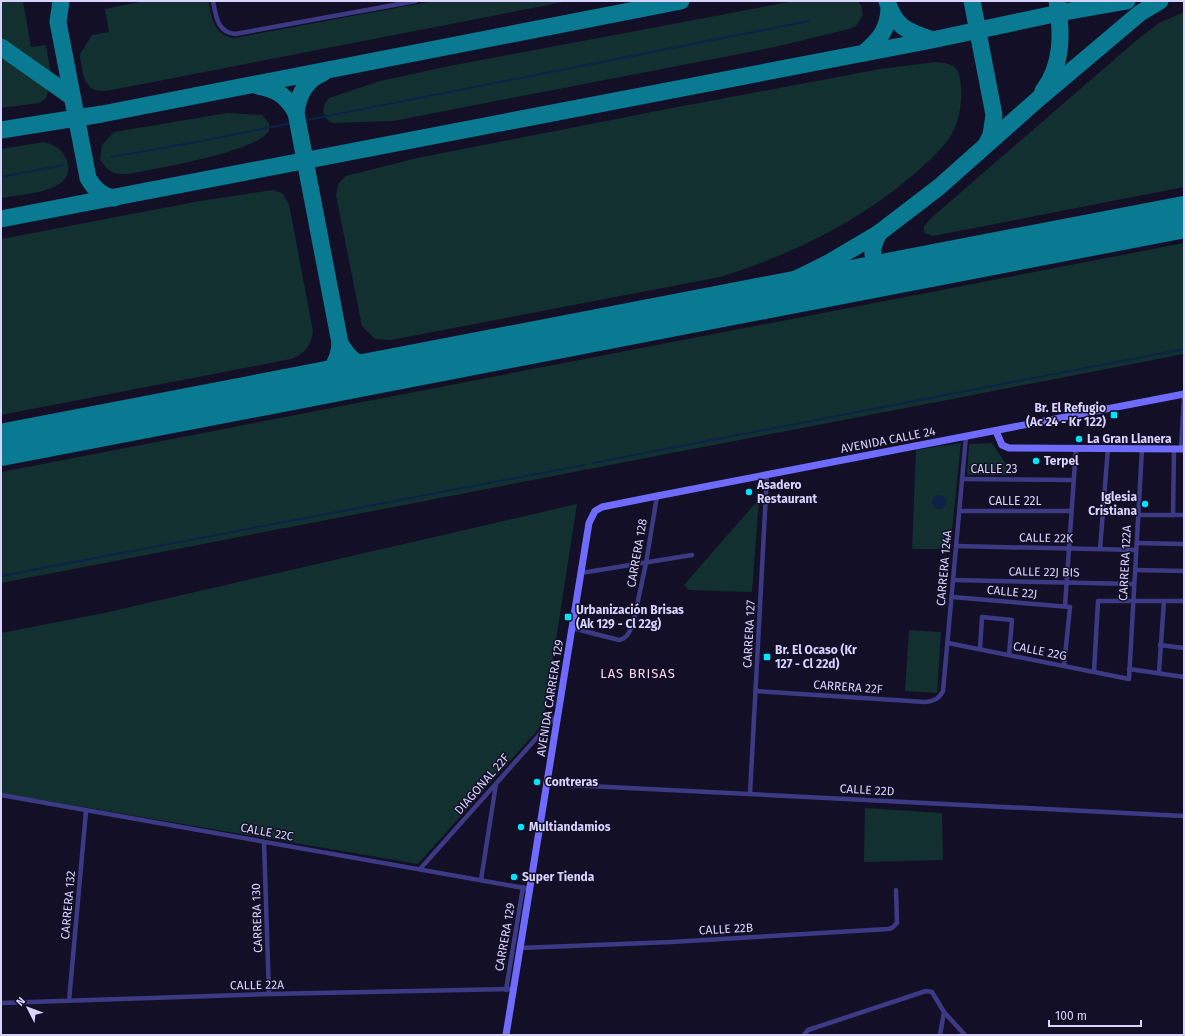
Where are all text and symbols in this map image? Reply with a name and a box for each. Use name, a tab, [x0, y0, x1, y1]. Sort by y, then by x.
place label: Br. El Refugio (Ac 24 - Kr 122)	[1026, 401, 1106, 429]
marker: Br. El Refugio (Ac 24 - Kr 122)	[1109, 410, 1119, 420]
street label: AVENIDA CALLE 24	[839, 424, 937, 456]
place label: La Gran Llanera	[1087, 432, 1172, 446]
marker: La Gran Llanera	[1074, 434, 1084, 444]
place label: Terpel	[1044, 454, 1079, 468]
marker: Terpel	[1031, 456, 1041, 466]
street label: CALLE 23	[970, 462, 1018, 476]
place label: Asadero Restaurant	[756, 478, 817, 506]
marker: Asadero Restaurant	[744, 487, 754, 497]
place label: Iglesia Cristiana	[1088, 490, 1137, 518]
street label: CALLE 22L	[988, 494, 1042, 508]
marker: Iglesia Cristiana	[1140, 499, 1150, 509]
street label: CARRERA 128	[624, 517, 650, 588]
street label: CARRERA 122A	[1116, 525, 1134, 601]
street label: CARRERA 124A	[934, 529, 954, 606]
street label: CALLE 22K	[1019, 531, 1074, 545]
street label: CALLE 22J BIS	[1008, 564, 1080, 580]
street label: CALLE 22J	[986, 583, 1038, 601]
street label: CARRERA 127	[740, 600, 758, 668]
place label: Urbanización Brisas (Ak 129 - Cl 22g)	[576, 603, 684, 631]
marker: Urbanización Brisas (Ak 129 - Cl 22g)	[563, 612, 573, 622]
street label: AVENIDA CARRERA 129	[534, 638, 566, 758]
street label: CALLE 22G	[1012, 639, 1068, 663]
place label: Br. El Ocaso (Kr 127 - Cl 22d)	[775, 643, 857, 671]
marker: Br. El Ocaso (Kr 127 - Cl 22d)	[762, 652, 772, 662]
district label: LAS BRISAS	[600, 666, 676, 681]
street label: CARRERA 22F	[813, 678, 883, 696]
street label: DIAGONAL 22F	[452, 751, 512, 817]
place label: Contreras	[545, 775, 598, 789]
marker: Contreras	[532, 777, 542, 787]
street label: CALLE 22D	[839, 782, 895, 798]
street label: CALLE 22C	[239, 820, 295, 844]
place label: Multiandamios	[529, 820, 611, 834]
marker: Multiandamios	[516, 822, 526, 832]
street label: CARRERA 132	[58, 870, 78, 940]
place label: Super Tienda	[522, 870, 595, 884]
marker: Super Tienda	[509, 872, 519, 882]
street label: CARRERA 130	[249, 883, 265, 953]
street label: CARRERA 129	[492, 902, 518, 972]
street label: CALLE 22B	[699, 921, 753, 937]
street label: CALLE 22A	[230, 978, 284, 992]
north arrow	[8, 988, 48, 1028]
text: N	[14, 995, 28, 1009]
scale bar	[1049, 1002, 1141, 1028]
text: 100 m	[1055, 1009, 1087, 1023]

